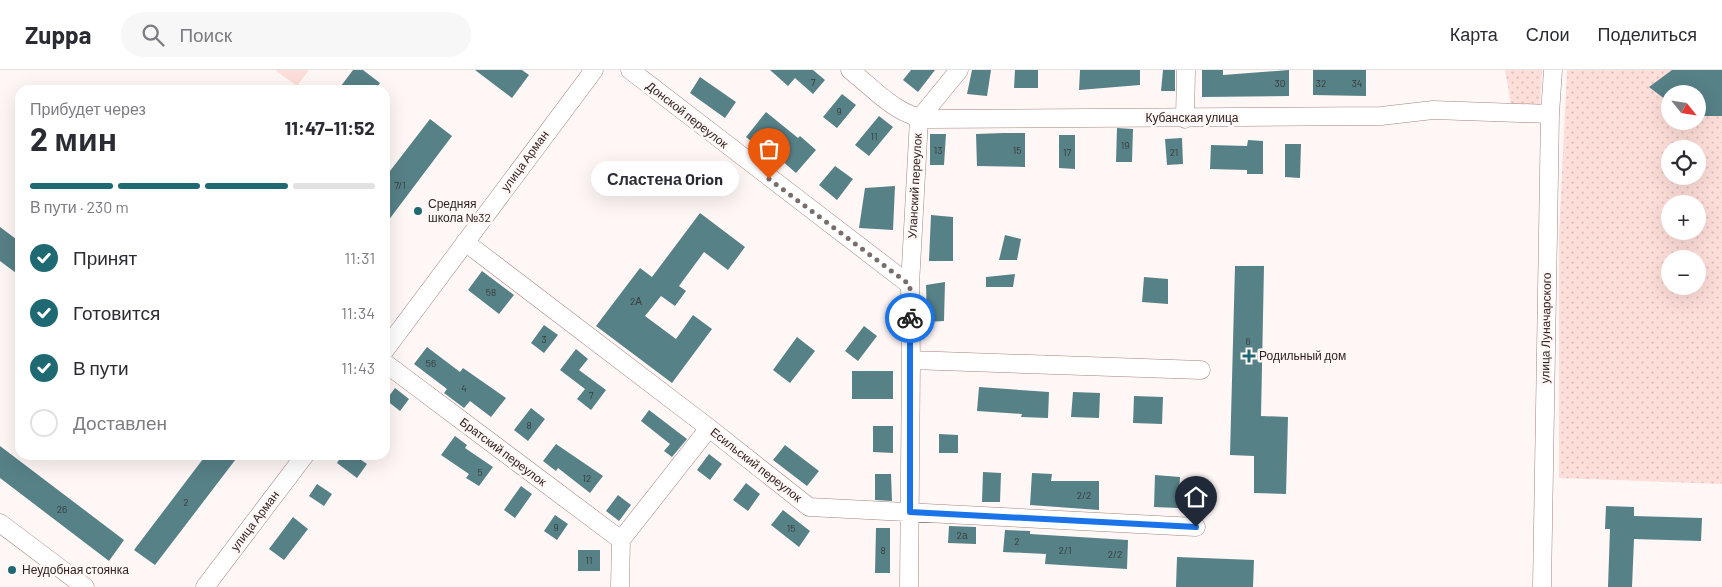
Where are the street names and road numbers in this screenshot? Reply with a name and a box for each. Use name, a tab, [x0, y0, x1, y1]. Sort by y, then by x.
street label: Донской переулок	[643, 78, 732, 152]
street label: Кубанская улица	[1145, 110, 1239, 125]
street label: улица Арман	[497, 127, 552, 194]
street label: Уланский переулок	[904, 132, 925, 239]
street label: улица Луначарского	[1537, 272, 1554, 384]
street label: Братский переулок	[457, 414, 550, 490]
street label: Есильский переулок	[708, 424, 806, 505]
street label: улица Арман	[227, 488, 282, 554]

